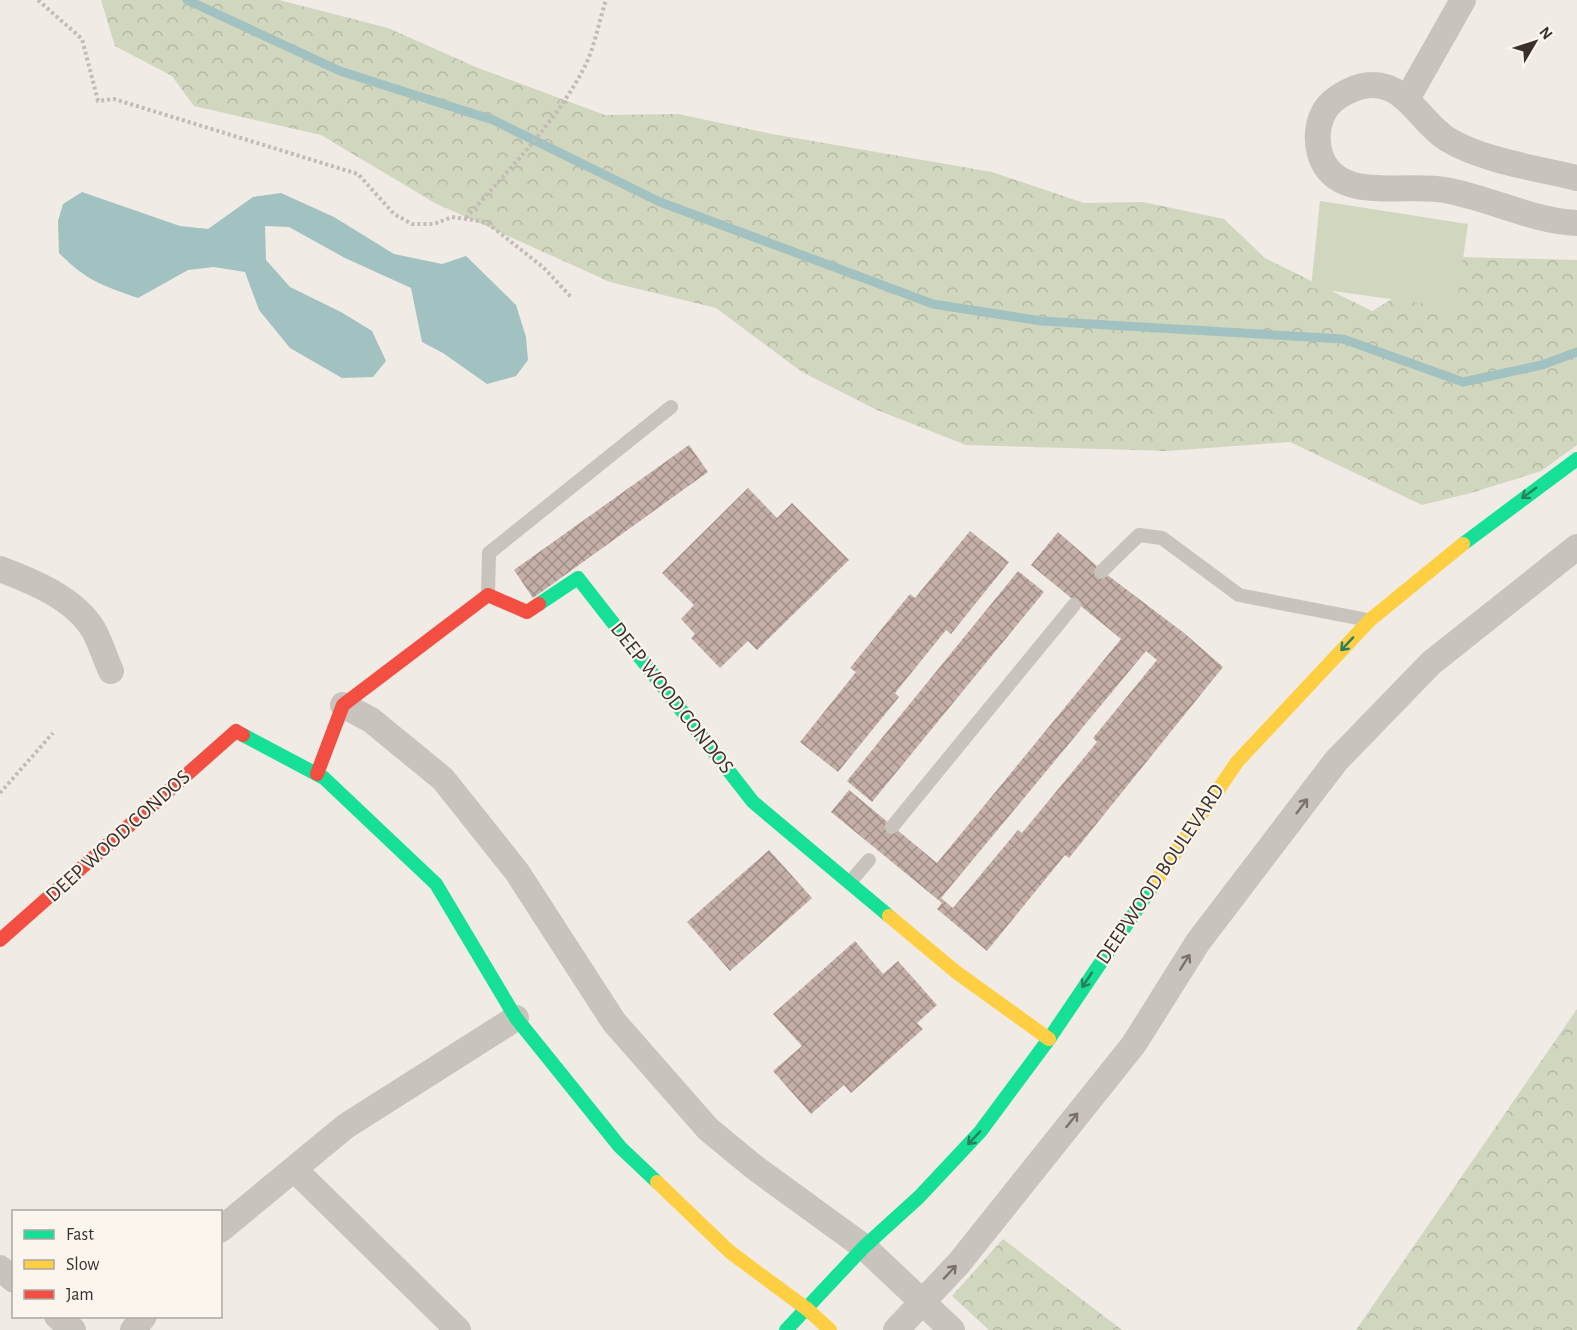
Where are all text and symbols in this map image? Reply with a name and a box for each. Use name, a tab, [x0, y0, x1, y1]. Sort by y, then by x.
north arrow	[1505, 12, 1565, 72]
text: N	[1536, 24, 1556, 43]
one-way arrow	[1522, 487, 1538, 499]
street label: DEEP WOOD CONDOS	[607, 618, 737, 778]
one-way arrow	[1340, 637, 1355, 652]
street label: DEEP WOOD CONDOS	[42, 766, 194, 906]
street label: DEEPWOOD BOULEVARD	[1092, 780, 1228, 968]
one-way arrow	[1295, 798, 1308, 814]
one-way arrow	[1180, 954, 1192, 971]
one-way arrow	[1081, 971, 1093, 988]
one-way arrow	[1066, 1112, 1079, 1128]
one-way arrow	[967, 1131, 981, 1146]
legend	[12, 1210, 222, 1318]
text: Fast	[66, 1226, 94, 1244]
text: Slow	[66, 1256, 99, 1274]
one-way arrow	[943, 1265, 958, 1280]
text: Jam	[66, 1286, 94, 1304]

